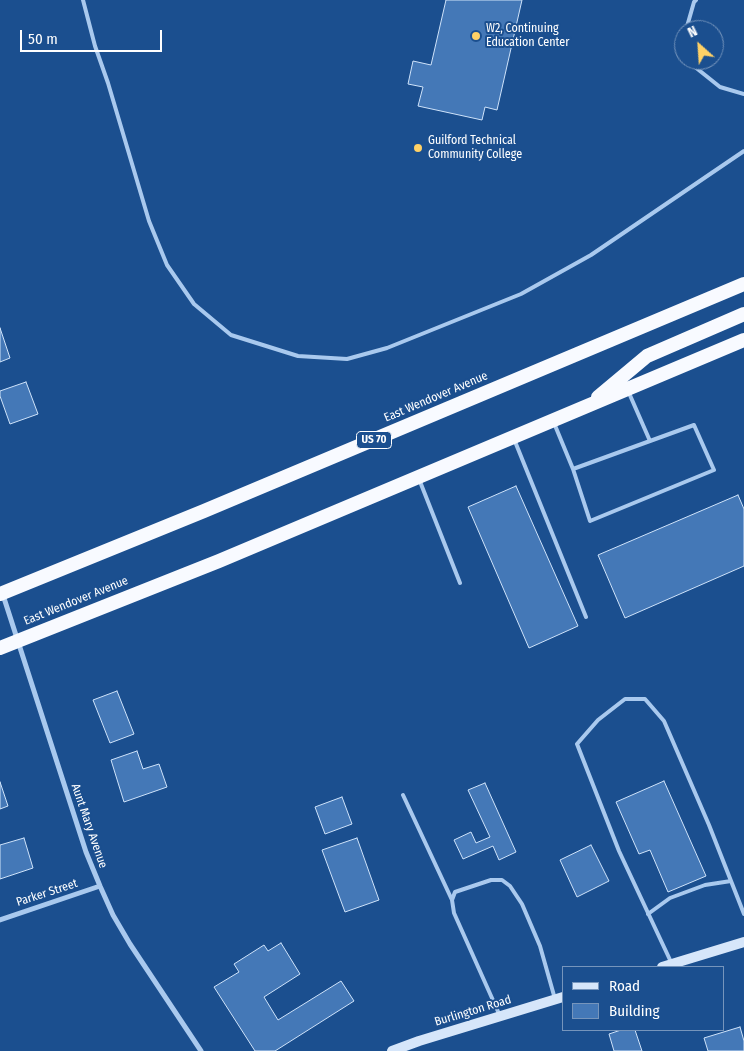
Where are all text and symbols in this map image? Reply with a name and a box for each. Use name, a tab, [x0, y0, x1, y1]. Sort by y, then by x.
scale bar	[22, 20, 165, 52]
north arrow	[674, 20, 724, 70]
place label: W2, Continuing Education Center	[486, 22, 569, 50]
text: N	[685, 22, 700, 41]
text: 50 m	[28, 30, 58, 48]
marker: W2, Continuing Education Center	[470, 30, 482, 42]
place label: Guilford Technical Community College	[428, 134, 522, 162]
marker: Guilford Technical Community College	[412, 142, 424, 154]
street label: East Wendover Avenue	[382, 369, 490, 425]
road number: US 70	[356, 432, 392, 448]
street label: East Wendover Avenue	[22, 573, 130, 629]
street label: Aunt Mary Avenue	[68, 782, 110, 870]
street label: Parker Street	[15, 876, 79, 910]
legend	[562, 966, 724, 1031]
text: Road	[609, 977, 640, 995]
street label: Burlington Road	[433, 993, 513, 1029]
text: Building	[609, 1002, 660, 1020]

